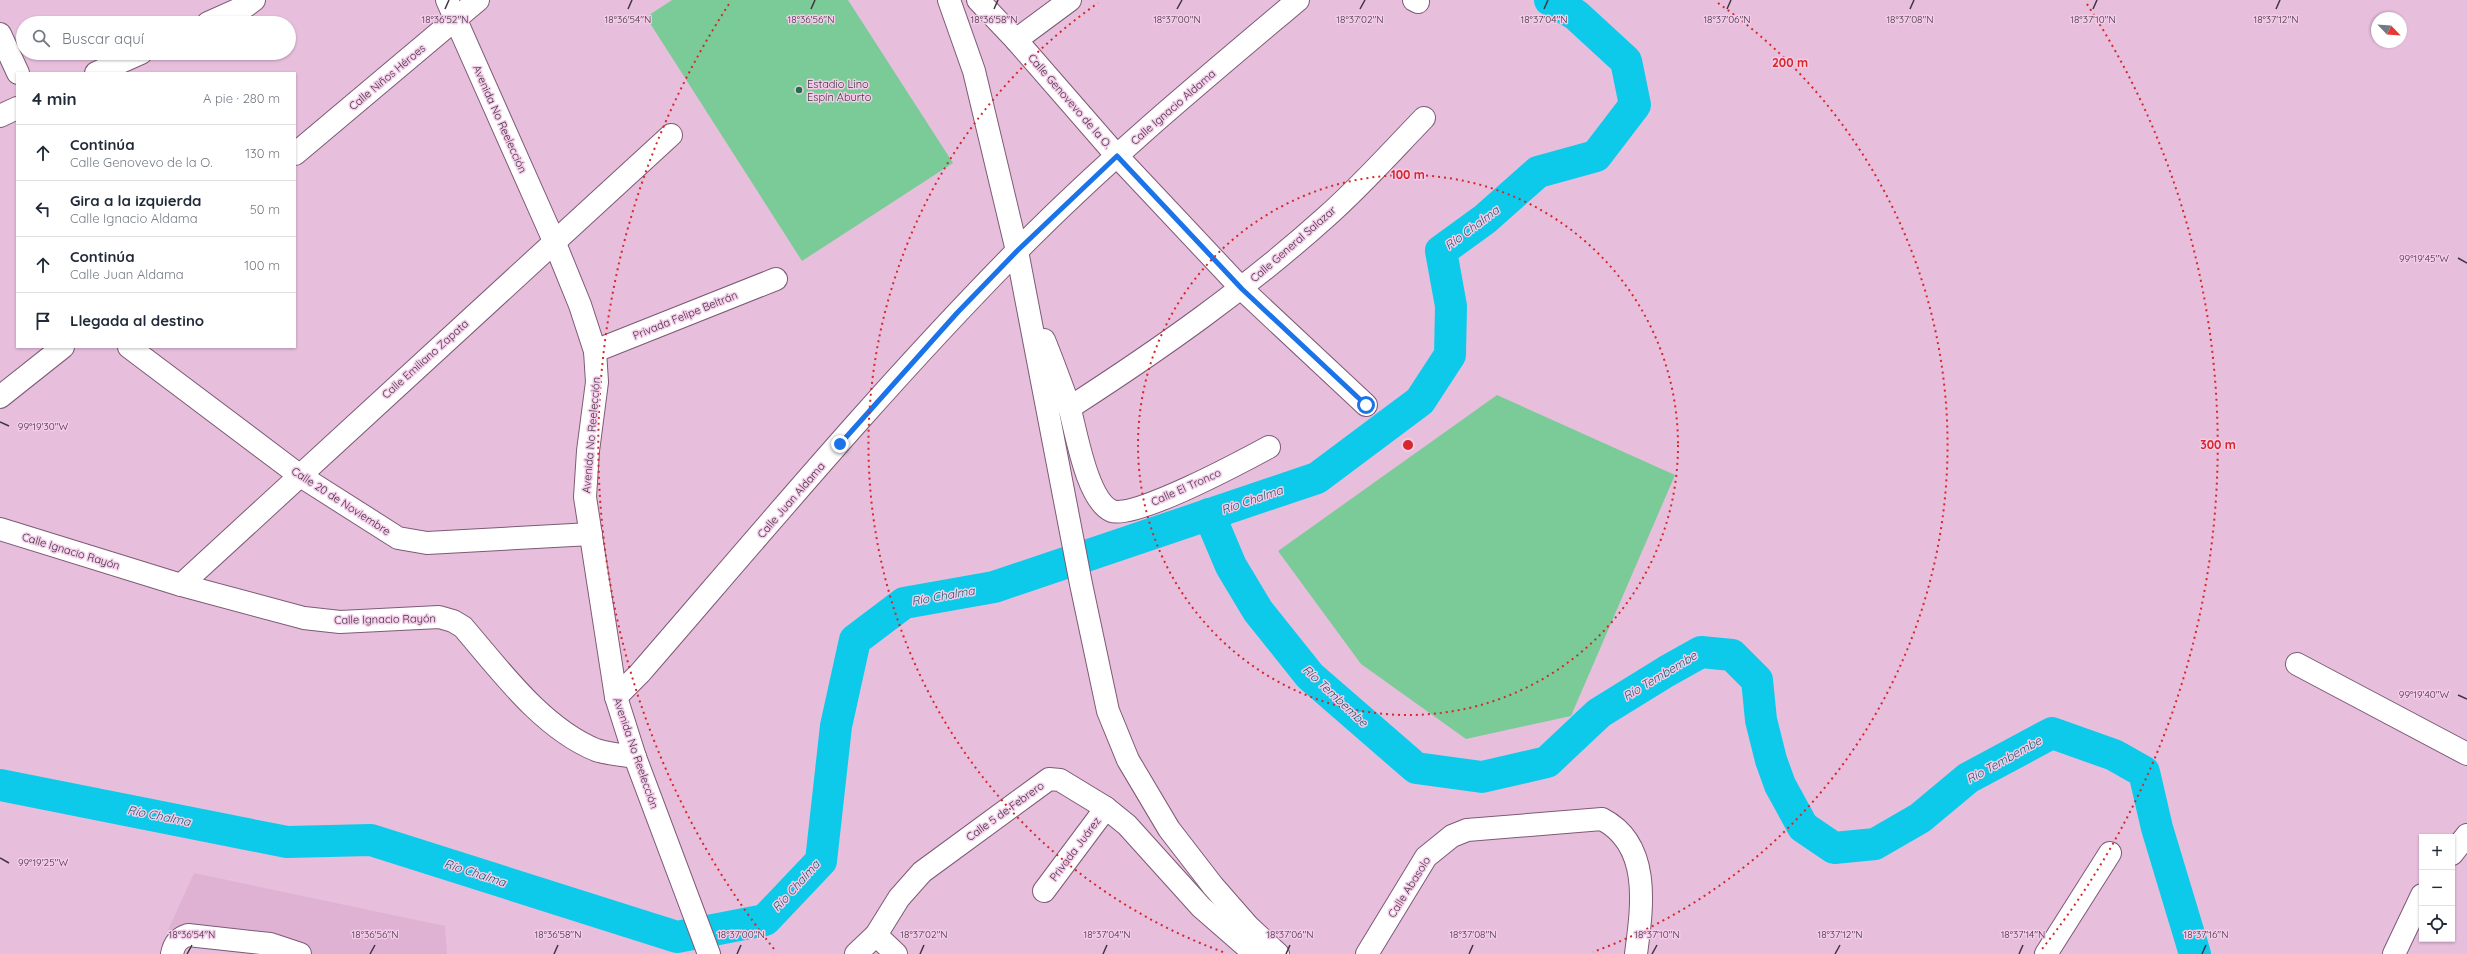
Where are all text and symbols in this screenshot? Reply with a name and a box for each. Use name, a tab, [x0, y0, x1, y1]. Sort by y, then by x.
north arrow	[2371, 12, 2407, 48]
text: 18°36'52"N	[421, 13, 469, 26]
text: 18°36'54"N	[605, 13, 651, 26]
text: 18°36'56"N	[788, 13, 834, 26]
text: 18°36'58"N	[971, 13, 1017, 26]
text: 18°37'00"N	[1153, 13, 1201, 26]
text: 18°37'02"N	[1336, 13, 1384, 26]
text: 18°37'04"N	[1520, 13, 1568, 26]
text: 18°37'06"N	[1703, 13, 1751, 26]
text: 18°37'08"N	[1886, 13, 1934, 26]
text: 18°37'10"N	[2070, 13, 2116, 26]
text: 18°37'12"N	[2253, 13, 2299, 26]
search box	[16, 16, 296, 60]
icon: search	[30, 27, 52, 49]
text: Buscar aquí	[62, 29, 144, 48]
street label: Calle Niños Héroes	[346, 41, 428, 113]
street label: Calle Genovevo de la O.	[1025, 51, 1115, 151]
text: 200 m	[1772, 55, 1808, 70]
street label: Avenida No Reelección	[470, 63, 530, 175]
street label: Calle Ignacio Aldama	[1128, 66, 1218, 148]
place label: Estadio Lino Espín Aburto	[807, 77, 872, 104]
marker: Estadio Lino Espín Aburto	[794, 85, 804, 95]
text: 4 min	[32, 88, 77, 109]
text: A pie · 280 m	[203, 90, 280, 106]
text: Continúa	[70, 135, 135, 154]
icon: ahead	[32, 142, 54, 164]
text: 130 m	[245, 145, 280, 161]
text: Calle Genovevo de la O.	[70, 154, 213, 170]
text: 100 m	[1391, 167, 1425, 182]
text: Gira a la izquierda	[70, 191, 202, 210]
icon: left	[32, 198, 54, 220]
text: 50 m	[250, 201, 280, 217]
street label: Calle General Salazar	[1247, 202, 1339, 285]
water label: Río Chalma	[1442, 202, 1502, 253]
text: Calle Ignacio Aldama	[70, 210, 198, 226]
text: Continúa	[70, 247, 135, 266]
text: 99°19'45"W	[2399, 252, 2449, 265]
icon: ahead	[32, 254, 54, 276]
text: 100 m	[244, 257, 280, 273]
text: Calle Juan Aldama	[70, 266, 184, 282]
street label: Privada Felipe Beltrán	[631, 288, 739, 342]
icon: arrive	[32, 310, 54, 332]
text: Llegada al destino	[70, 311, 204, 330]
street label: Calle Emiliano Zapata	[379, 316, 471, 402]
street label: Avenida No Reelección	[579, 376, 603, 494]
route start	[1357, 396, 1375, 414]
text: 99°19'30"W	[18, 420, 69, 433]
route end	[831, 435, 849, 453]
text: 300 m	[2200, 437, 2236, 452]
centre of rings	[1401, 438, 1415, 452]
street label: Calle Juan Aldama	[754, 459, 828, 541]
street label: Calle 20 de Noviembre	[289, 464, 393, 538]
street label: Calle El Tronco	[1149, 465, 1223, 509]
water label: Río Chalma	[1219, 482, 1285, 517]
street label: Calle Ignacio Rayón	[20, 529, 122, 573]
water label: Río Chalma	[910, 582, 976, 608]
street label: Calle Ignacio Rayón	[334, 611, 436, 627]
water label: Río Tembembe	[1620, 647, 1701, 704]
water label: Río Tembembe	[1300, 662, 1372, 730]
text: 99°19'40"W	[2399, 688, 2450, 701]
street label: Avenida No Reelección	[610, 696, 662, 810]
water label: Río Tembembe	[1964, 732, 2045, 786]
street label: Calle 5 de Febrero	[963, 778, 1047, 844]
water label: Río Chalma	[126, 802, 193, 829]
street label: Privada Juárez	[1046, 814, 1104, 884]
map controls	[2419, 834, 2455, 942]
button: +	[2419, 834, 2455, 870]
street label: Calle Abasolo	[1385, 854, 1433, 920]
water label: Río Chalma	[442, 855, 509, 890]
text: 99°19'25"W	[18, 856, 68, 869]
water label: Río Chalma	[769, 856, 823, 914]
button: −	[2419, 870, 2455, 906]
button: locate	[2419, 906, 2455, 942]
text: 18°36'54"N	[169, 928, 215, 941]
text: 18°36'56"N	[352, 928, 398, 941]
text: 18°36'58"N	[535, 928, 581, 941]
text: 18°37'00"N	[717, 928, 765, 941]
text: 18°37'02"N	[900, 928, 948, 941]
text: 18°37'04"N	[1083, 928, 1131, 941]
text: 18°37'06"N	[1266, 928, 1314, 941]
text: 18°37'08"N	[1449, 928, 1497, 941]
text: 18°37'10"N	[1634, 928, 1680, 941]
text: 18°37'12"N	[1817, 928, 1863, 941]
text: 18°37'14"N	[2001, 928, 2045, 941]
text: 18°37'16"N	[2184, 928, 2228, 941]

